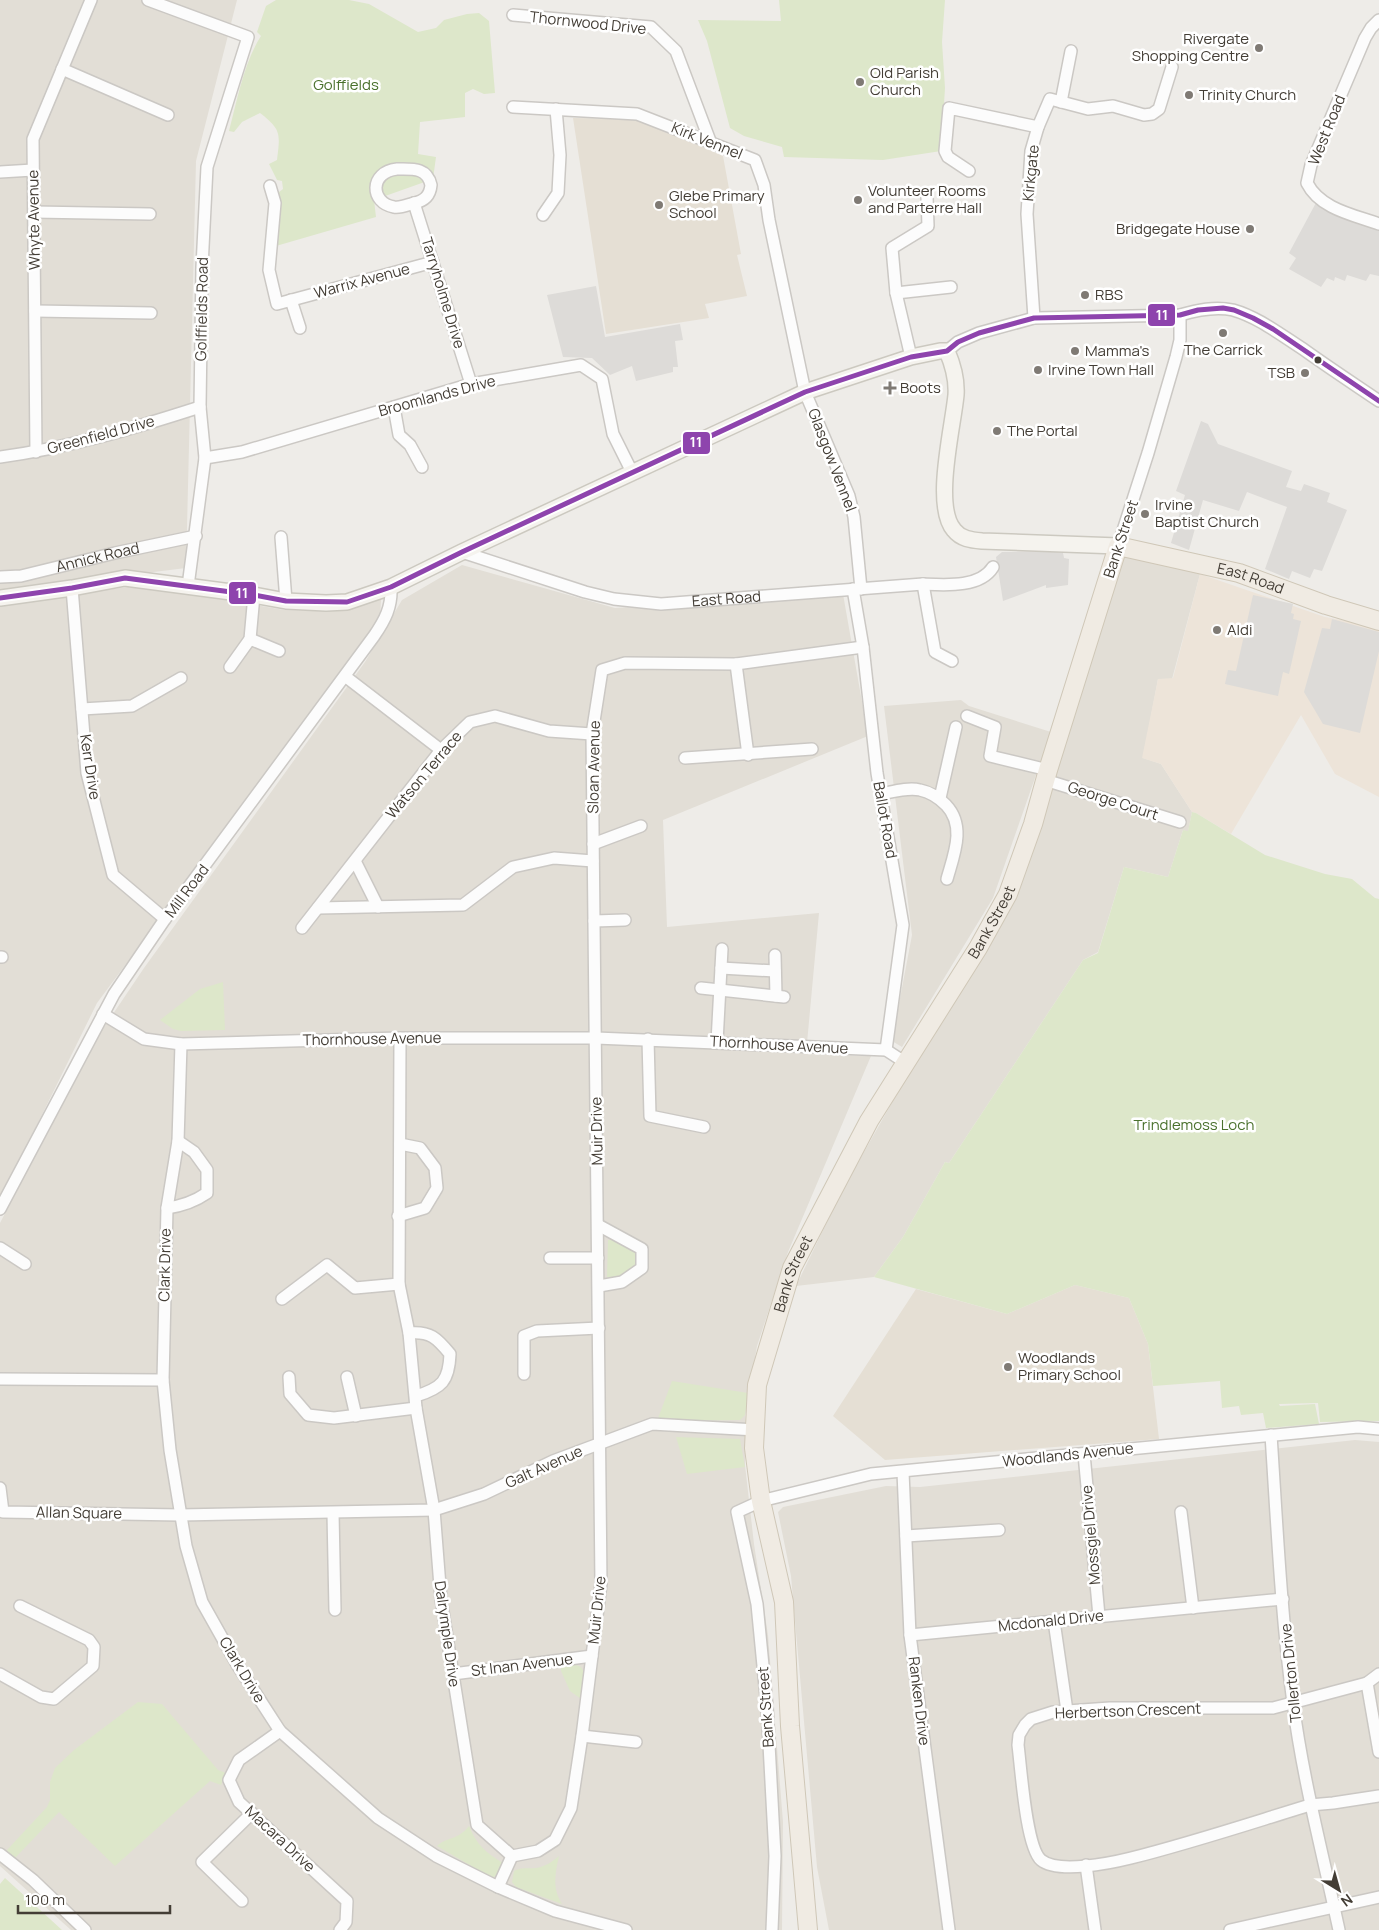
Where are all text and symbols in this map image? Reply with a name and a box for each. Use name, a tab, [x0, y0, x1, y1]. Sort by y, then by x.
street label: Thornwood Drive	[529, 6, 648, 39]
place label: Rivergate Shopping Centre	[1132, 28, 1249, 66]
marker: Rivergate Shopping Centre	[1253, 42, 1265, 54]
place label: Old Parish Church	[870, 62, 939, 100]
park label: Golffields	[313, 74, 379, 95]
marker: Old Parish Church	[854, 76, 866, 88]
place label: Trinity Church	[1199, 84, 1296, 105]
marker: Trinity Church	[1183, 89, 1195, 101]
street label: West Road	[1303, 91, 1350, 168]
street label: Kirk Vennel	[668, 117, 746, 164]
street label: Kirkgate	[1017, 143, 1044, 202]
street label: Whyte Avenue	[22, 169, 45, 270]
place label: Volunteer Rooms and Parterre Hall	[868, 180, 986, 218]
place label: Glebe Primary School	[669, 185, 765, 223]
marker: Volunteer Rooms and Parterre Hall	[852, 194, 864, 206]
marker: Glebe Primary School	[653, 199, 665, 211]
place label: Bridgegate House	[1116, 218, 1240, 239]
marker: Bridgegate House	[1244, 223, 1256, 235]
street label: Tarryholme Drive	[417, 234, 470, 351]
street label: Golffields Road	[190, 257, 213, 361]
street label: Warrix Avenue	[312, 258, 412, 303]
place label: RBS	[1095, 284, 1123, 305]
marker: RBS	[1079, 289, 1091, 301]
line badge: 11	[1147, 303, 1176, 327]
text: 11	[1156, 305, 1168, 324]
marker: The Carrick	[1217, 327, 1229, 339]
place label: The Carrick	[1184, 339, 1263, 360]
place label: Mamma's	[1085, 340, 1149, 361]
marker: Mamma's	[1069, 345, 1081, 357]
unlabelled marker	[1313, 355, 1323, 365]
place label: Irvine Town Hall	[1048, 359, 1154, 380]
place label: TSB	[1268, 362, 1295, 383]
marker: Irvine Town Hall	[1032, 364, 1044, 376]
marker: TSB	[1299, 367, 1311, 379]
street label: Broomlands Drive	[376, 370, 498, 421]
place label: Boots	[900, 377, 941, 398]
marker: Boots	[884, 382, 896, 394]
street label: Glasgow Vennel	[803, 405, 862, 514]
street label: Greenfield Drive	[45, 410, 157, 459]
place label: The Portal	[1007, 420, 1078, 441]
marker: The Portal	[991, 425, 1003, 437]
line badge: 11	[682, 431, 711, 455]
text: 11	[690, 432, 702, 451]
place label: Irvine Baptist Church	[1155, 494, 1259, 532]
street label: Bank Street	[1098, 497, 1143, 581]
marker: Irvine Baptist Church	[1139, 508, 1151, 520]
street label: Annick Road	[54, 537, 141, 577]
street label: East Road	[1215, 557, 1287, 599]
line badge: 11	[228, 581, 257, 605]
text: 11	[236, 583, 248, 602]
street label: East Road	[691, 585, 762, 612]
place label: Aldi	[1227, 619, 1252, 640]
marker: Aldi	[1211, 624, 1223, 636]
street label: Sloan Avenue	[582, 720, 605, 814]
street label: Watson Terrace	[381, 726, 467, 823]
street label: Kerr Drive	[75, 733, 106, 801]
street label: George Court	[1065, 776, 1161, 825]
street label: Ballot Road	[868, 780, 903, 860]
street label: Mill Road	[160, 860, 214, 922]
street label: Bank Street	[963, 883, 1020, 963]
street label: Thornhouse Avenue	[302, 1027, 442, 1050]
street label: Thornhouse Avenue	[709, 1030, 849, 1059]
street label: Muir Drive	[585, 1096, 608, 1165]
park label: Trindlemoss Loch	[1134, 1114, 1255, 1135]
street label: Clark Drive	[153, 1228, 176, 1302]
street label: Bank Street	[768, 1232, 817, 1315]
place label: Woodlands Primary School	[1018, 1347, 1121, 1385]
marker: Woodlands Primary School	[1002, 1361, 1014, 1373]
street label: Woodlands Avenue	[1001, 1437, 1135, 1472]
street label: Galt Avenue	[502, 1440, 586, 1493]
street label: Mossgiel Drive	[1076, 1484, 1105, 1586]
street label: Allan Square	[36, 1501, 122, 1524]
street label: Muir Drive	[582, 1575, 611, 1645]
street label: Dalrymple Drive	[430, 1579, 465, 1689]
street label: Mcdonald Drive	[997, 1604, 1105, 1636]
street label: Tollerton Drive	[1275, 1622, 1306, 1724]
street label: Clark Drive	[215, 1633, 270, 1707]
street label: St Inan Avenue	[470, 1648, 574, 1681]
street label: Ranken Drive	[904, 1655, 935, 1747]
street label: Bank Street	[752, 1666, 779, 1748]
street label: Herbertson Crescent	[1054, 1697, 1201, 1724]
street label: Macara Drive	[241, 1801, 320, 1877]
north arrow	[1314, 1865, 1364, 1915]
scale bar	[18, 1882, 170, 1914]
text: 100 m	[25, 1889, 65, 1910]
text: N	[1337, 1890, 1357, 1911]

